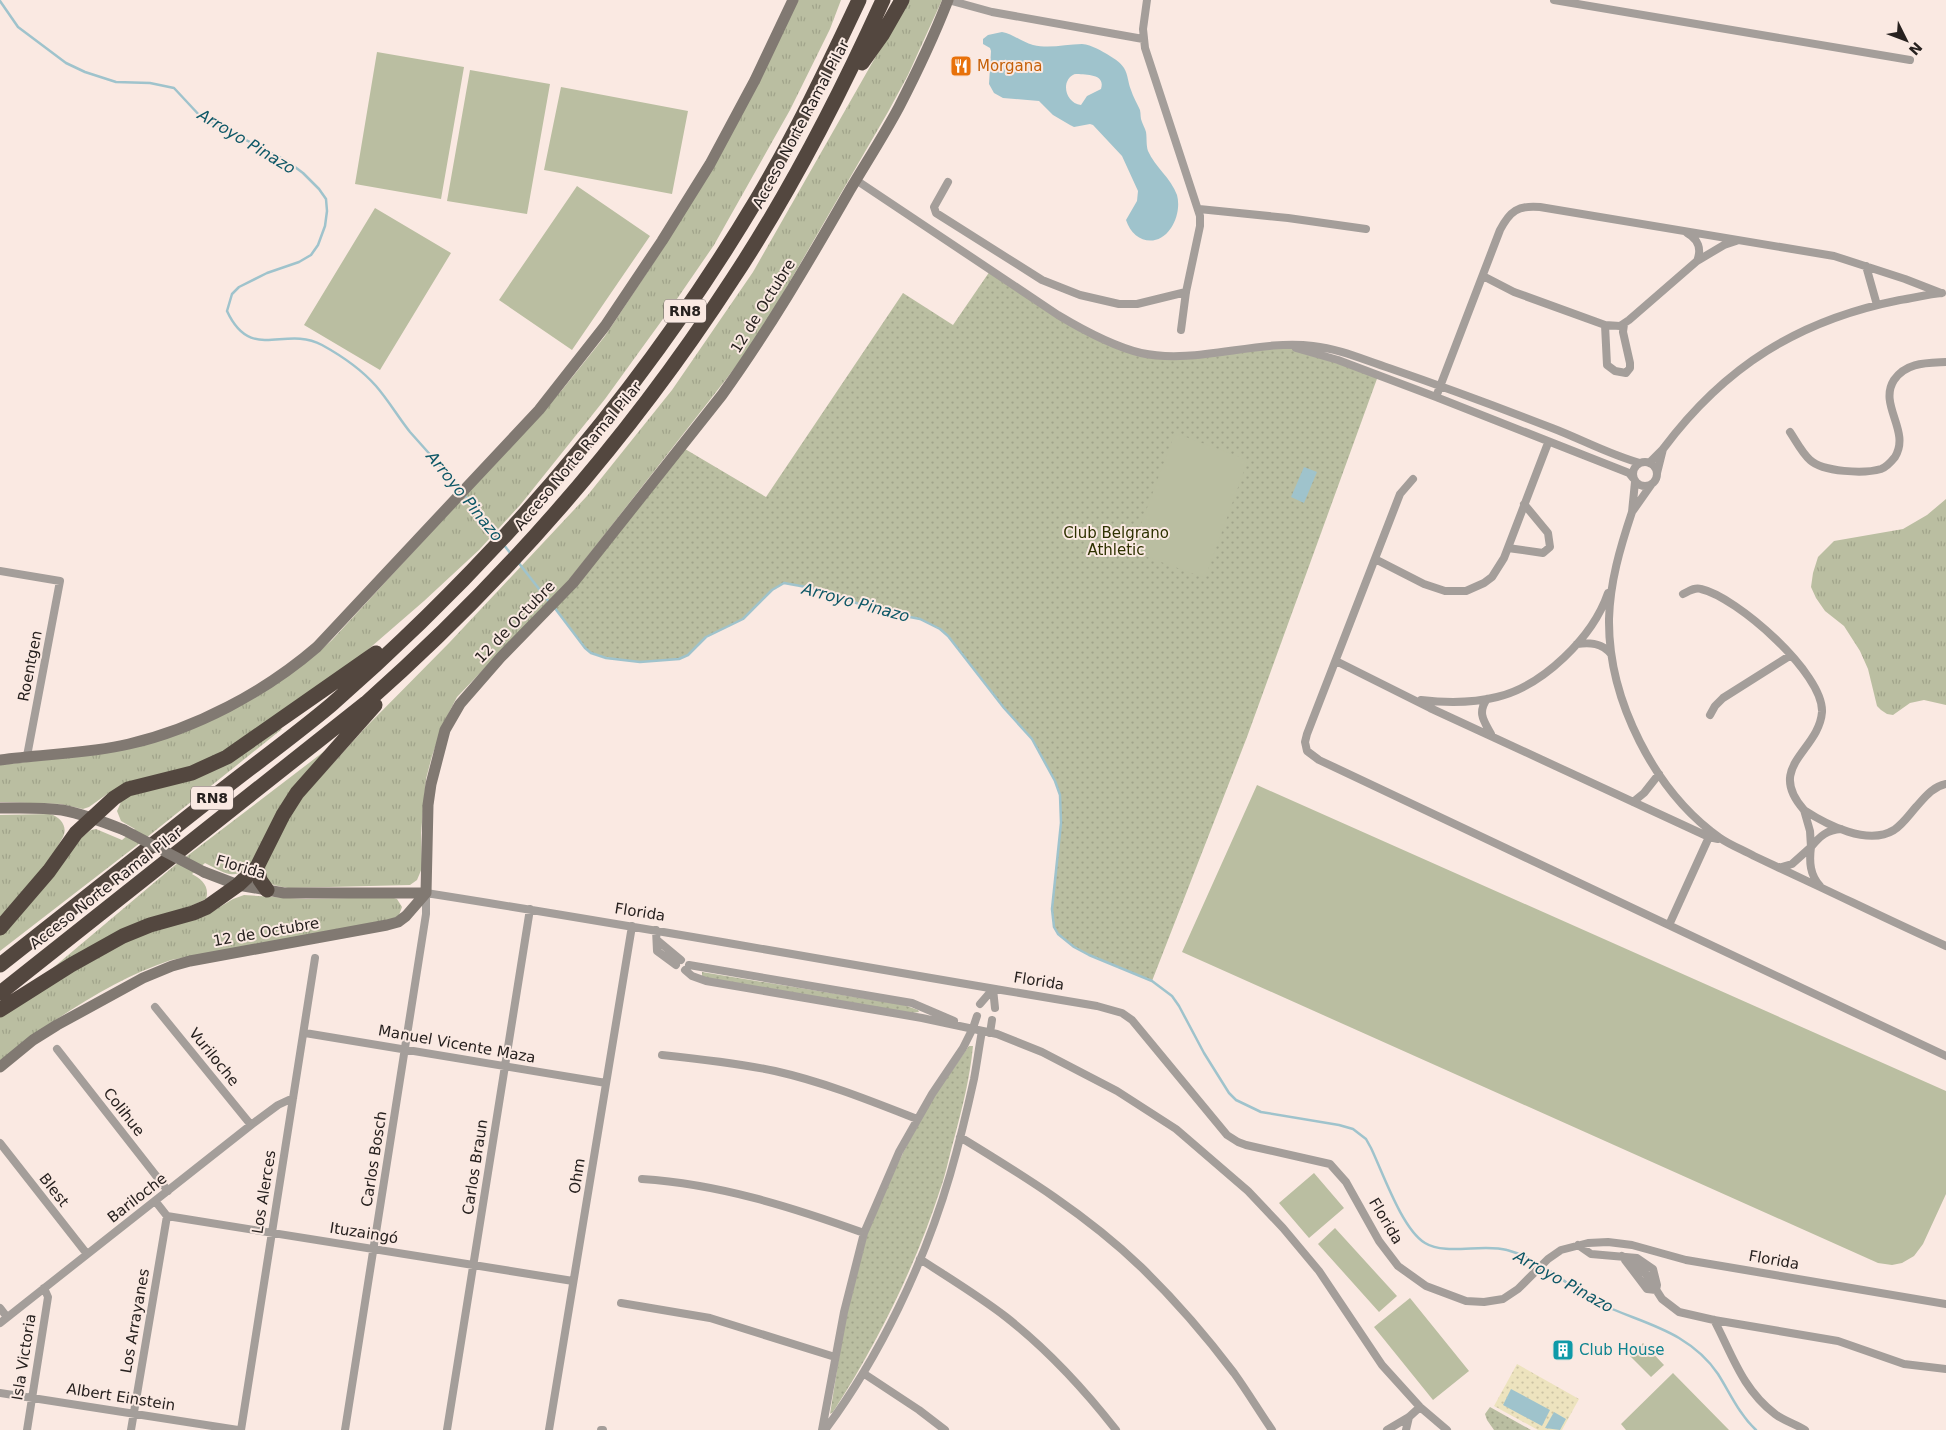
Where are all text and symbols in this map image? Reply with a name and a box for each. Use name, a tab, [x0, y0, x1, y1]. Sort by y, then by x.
north arrow	[1881, 15, 1931, 65]
street label: Acceso Norte Ramal Pilar	[749, 36, 854, 211]
text: N	[1906, 39, 1926, 58]
restaurant icon: Morgana	[949, 54, 973, 78]
place label: Morgana	[977, 57, 1042, 75]
water label: Arroyo Pinazo	[194, 104, 299, 178]
street label: 12 de Octubre	[727, 256, 799, 356]
road number: RN8	[664, 300, 706, 322]
street label: Acceso Norte Ramal Pilar	[511, 377, 646, 534]
water label: Arroyo Pinazo	[422, 447, 507, 545]
park label: Club Belgrano Athletic	[1063, 524, 1169, 559]
street label: 12 de Octubre	[471, 577, 559, 667]
water label: Arroyo Pinazo	[799, 579, 912, 626]
street label: Roentgen	[14, 629, 46, 703]
road number: RN8	[191, 786, 233, 810]
street label: Acceso Norte Ramal Pilar	[26, 822, 186, 953]
street label: Florida	[214, 851, 268, 883]
street label: Florida	[613, 899, 667, 925]
street label: 12 de Octubre	[212, 914, 320, 950]
street label: Florida	[1012, 968, 1066, 994]
street label: Manuel Vicente Maza	[377, 1021, 537, 1067]
street label: Vuriloche	[185, 1024, 243, 1090]
street label: Colihue	[100, 1084, 148, 1140]
street label: Carlos Bosch	[358, 1110, 390, 1208]
street label: Carlos Braun	[459, 1118, 491, 1216]
street label: Los Alerces	[248, 1149, 280, 1235]
street label: Ohm	[565, 1157, 589, 1195]
street label: Bariloche	[104, 1169, 170, 1227]
street label: Blest	[35, 1170, 73, 1210]
street label: Florida	[1365, 1194, 1407, 1248]
street label: Ituzaingó	[328, 1219, 400, 1247]
water label: Arroyo Pinazo	[1510, 1246, 1617, 1317]
street label: Florida	[1747, 1247, 1801, 1273]
street label: Los Arrayanes	[117, 1267, 153, 1375]
street label: Isla Victoria	[8, 1312, 40, 1402]
building icon: Club House	[1551, 1338, 1575, 1362]
place label: Club House	[1579, 1341, 1664, 1359]
street label: Albert Einstein	[65, 1380, 177, 1414]

